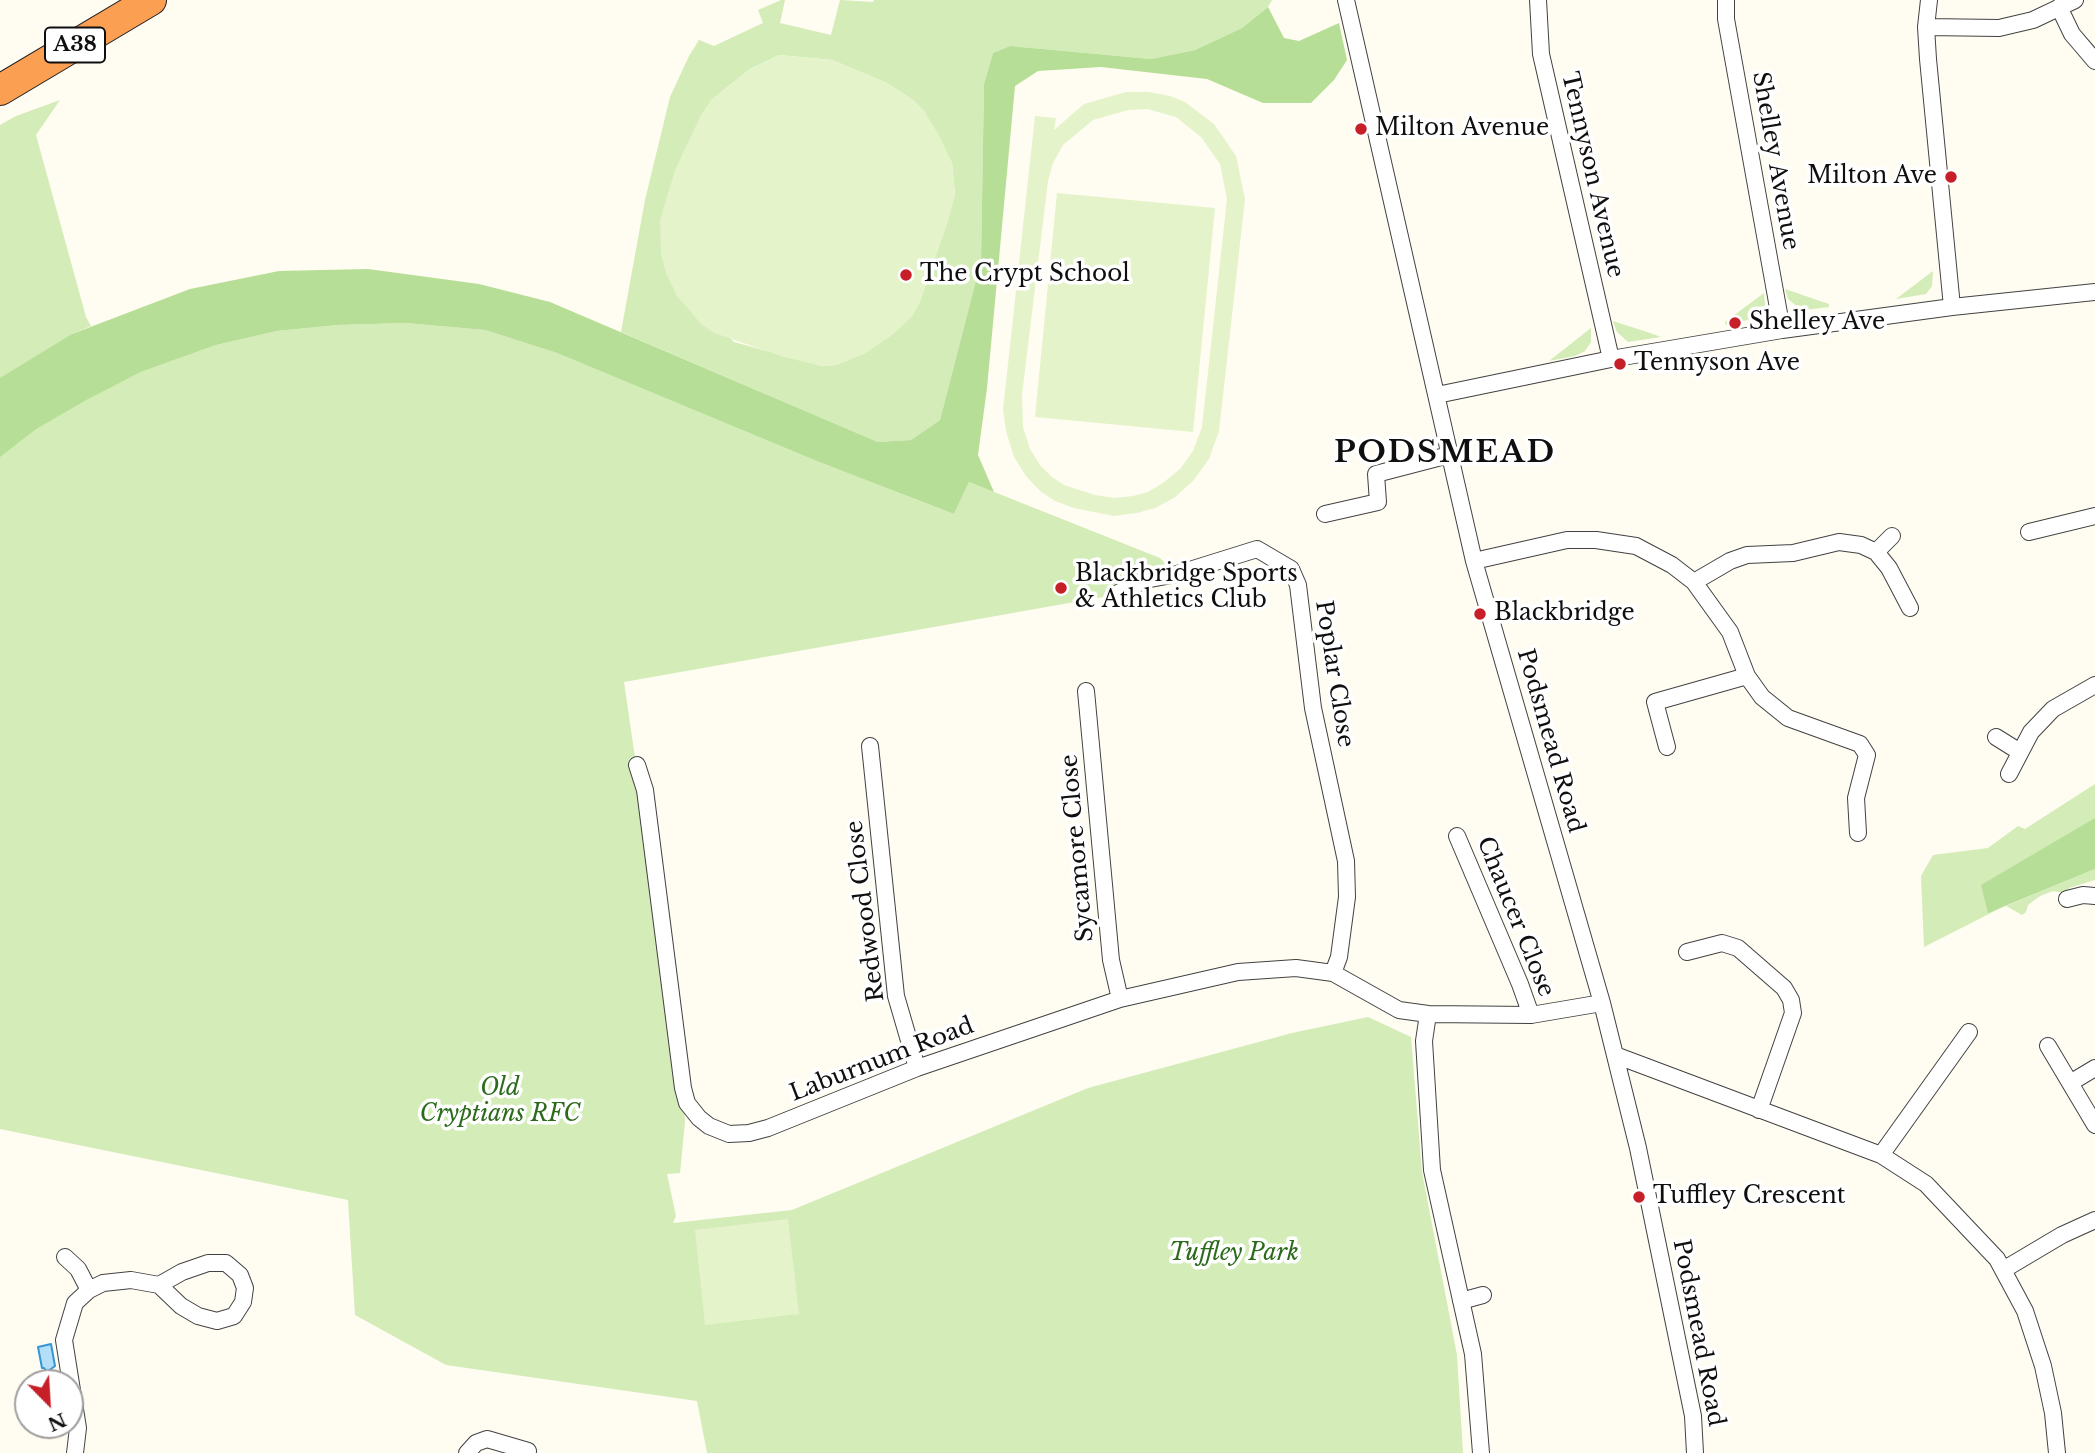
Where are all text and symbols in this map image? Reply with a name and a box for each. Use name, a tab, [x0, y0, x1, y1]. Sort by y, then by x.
road number: A38	[45, 28, 105, 62]
street label: Tennyson Avenue	[1555, 69, 1629, 281]
street label: Shelley Avenue	[1746, 70, 1804, 252]
place label: Milton Avenue	[1375, 115, 1549, 143]
marker: Milton Avenue	[1353, 121, 1369, 137]
place label: Milton Ave	[1807, 163, 1937, 191]
marker: Milton Ave	[1943, 169, 1959, 185]
place label: The Crypt School	[920, 261, 1130, 289]
marker: The Crypt School	[898, 267, 914, 283]
place label: Shelley Ave	[1749, 309, 1885, 337]
marker: Shelley Ave	[1727, 315, 1743, 331]
place label: Tennyson Ave	[1634, 350, 1800, 378]
marker: Tennyson Ave	[1612, 356, 1628, 372]
district label: PODSMEAD	[1335, 436, 1555, 472]
place label: Blackbridge Sports & Athletics Club	[1075, 561, 1298, 615]
marker: Blackbridge Sports & Athletics Club	[1053, 580, 1069, 596]
street label: Poplar Close	[1309, 599, 1359, 749]
place label: Blackbridge	[1494, 600, 1635, 628]
marker: Blackbridge	[1472, 606, 1488, 622]
street label: Podsmead Road	[1511, 646, 1589, 836]
street label: Sycamore Close	[1056, 753, 1100, 943]
street label: Redwood Close	[841, 819, 891, 1003]
street label: Chaucer Close	[1470, 833, 1560, 1001]
street label: Laburnum Road	[786, 1012, 978, 1108]
park label: Old Cryptians RFC	[420, 1075, 580, 1129]
place label: Tuffley Crescent	[1653, 1183, 1845, 1211]
marker: Tuffley Crescent	[1631, 1189, 1647, 1205]
street label: Podsmead Road	[1666, 1237, 1730, 1429]
park label: Tuffley Park	[1169, 1240, 1299, 1268]
north arrow	[14, 1369, 84, 1439]
text: N	[44, 1408, 70, 1436]

